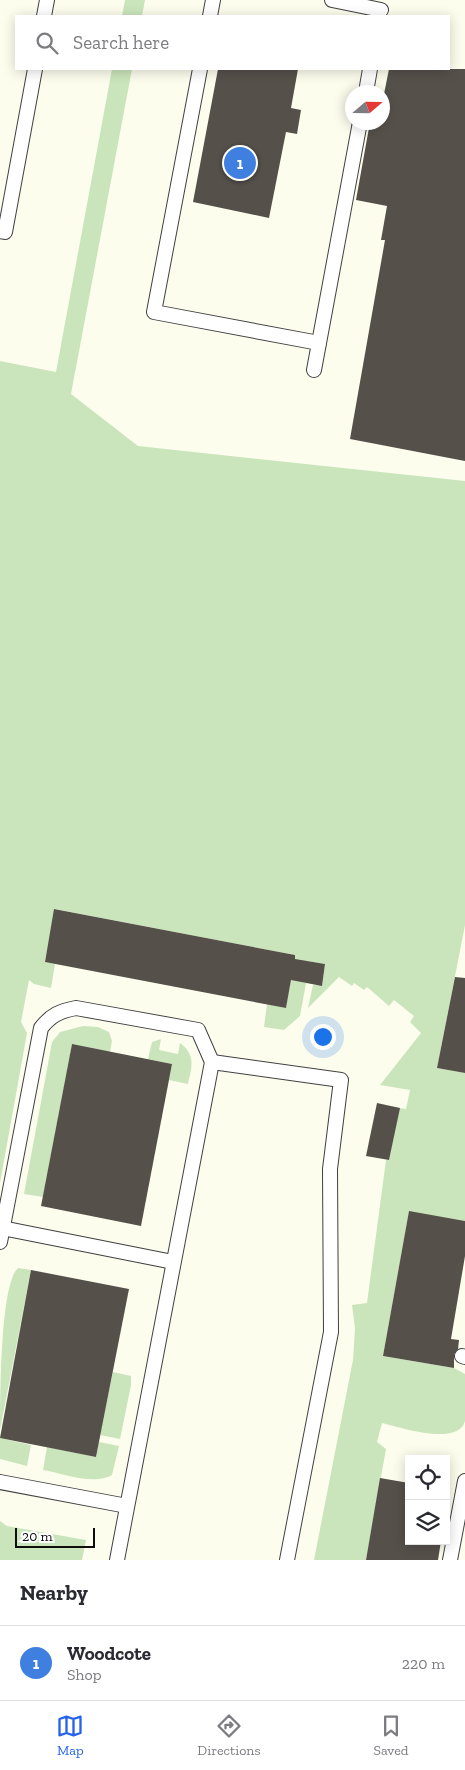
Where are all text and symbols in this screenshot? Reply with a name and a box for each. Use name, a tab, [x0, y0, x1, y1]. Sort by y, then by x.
search box	[15, 15, 450, 70]
icon: search	[33, 29, 61, 57]
text: Search here	[73, 31, 169, 54]
north arrow	[345, 85, 390, 130]
pin: 1	[224, 144, 256, 182]
your location	[310, 1024, 336, 1050]
map controls	[405, 1455, 450, 1545]
button: locate	[405, 1455, 450, 1500]
button: layers	[405, 1500, 450, 1545]
scale bar	[15, 1525, 95, 1548]
text: 20 m	[22, 1528, 53, 1545]
text: Nearby	[20, 1580, 88, 1605]
text: Woodcote	[67, 1642, 151, 1665]
text: 1	[33, 1654, 39, 1673]
text: 220 m	[402, 1654, 445, 1673]
text: Shop	[67, 1665, 102, 1684]
tab: Map	[56, 1712, 84, 1759]
tab: Directions	[197, 1712, 261, 1759]
tab: Saved	[373, 1712, 409, 1759]

